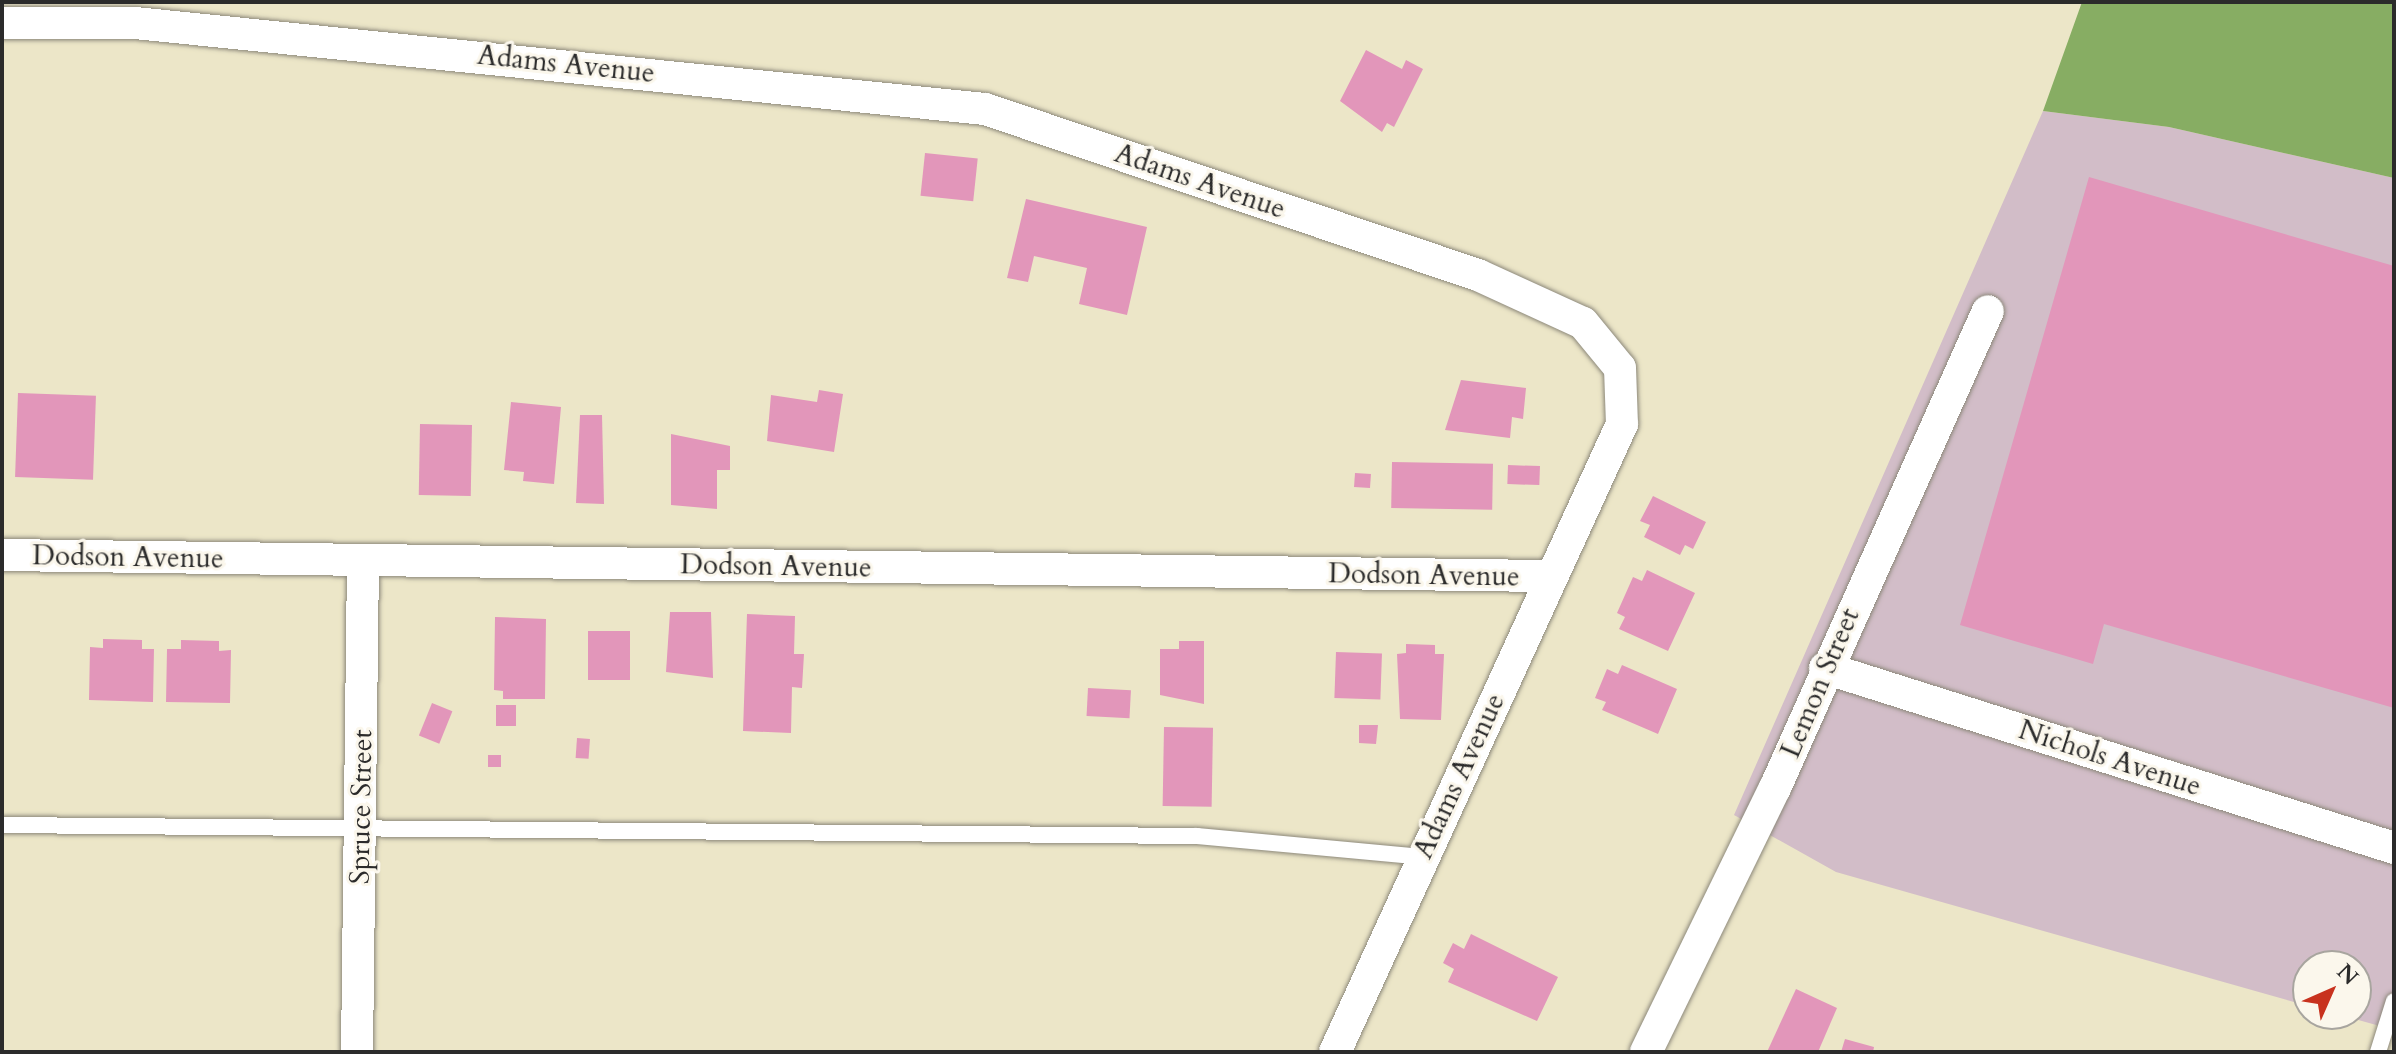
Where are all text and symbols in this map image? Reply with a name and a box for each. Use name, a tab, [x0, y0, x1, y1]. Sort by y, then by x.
street label: Adams Avenue	[476, 38, 656, 90]
street label: Adams Avenue	[1110, 136, 1290, 226]
street label: Dodson Avenue	[32, 539, 224, 575]
street label: Dodson Avenue	[680, 548, 872, 584]
street label: Dodson Avenue	[1328, 557, 1520, 593]
street label: Lemon Street	[1773, 603, 1867, 763]
street label: Adams Avenue	[1406, 688, 1512, 864]
street label: Nichols Avenue	[2015, 713, 2205, 803]
street label: Spruce Street	[343, 729, 379, 885]
north arrow	[2292, 950, 2372, 1030]
text: N	[2330, 957, 2365, 992]

